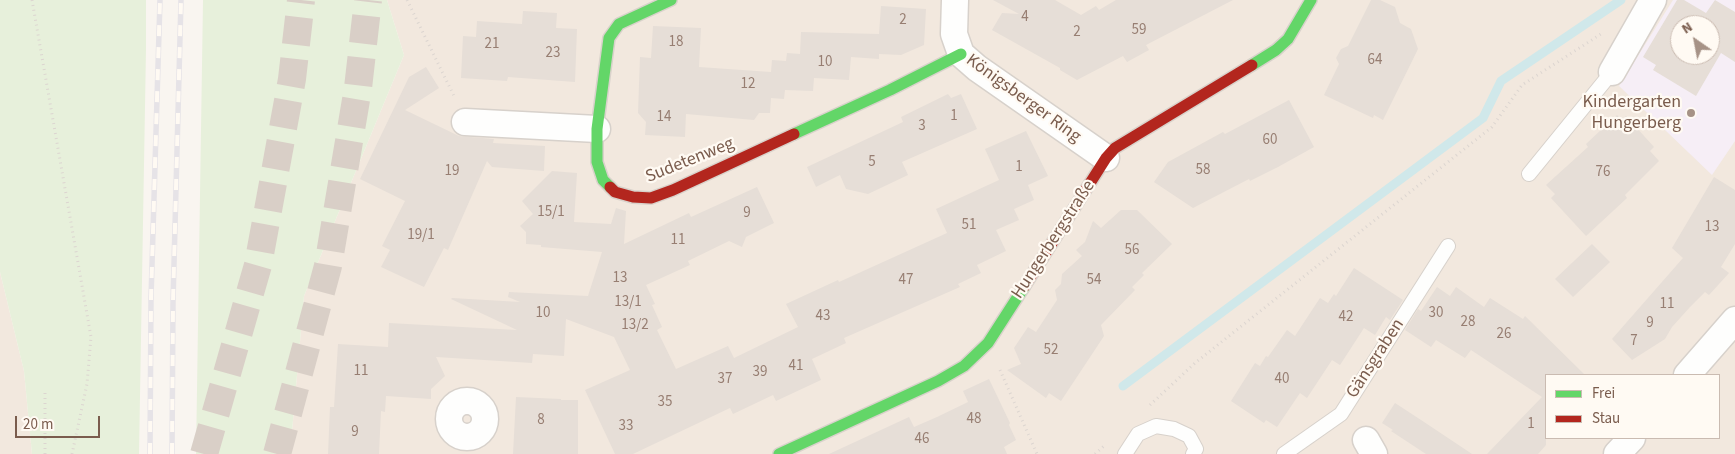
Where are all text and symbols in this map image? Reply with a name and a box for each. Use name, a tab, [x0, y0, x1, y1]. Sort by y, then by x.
house number: 4	[1021, 9, 1029, 27]
house number: 2	[899, 12, 907, 30]
north arrow	[1670, 15, 1720, 65]
text: N	[1678, 17, 1697, 39]
house number: 59	[1132, 22, 1146, 40]
house number: 2	[1073, 24, 1081, 42]
house number: 18	[669, 34, 683, 52]
house number: 21	[485, 36, 499, 54]
house number: 23	[546, 45, 560, 63]
street label: Königsberger Ring	[961, 50, 1085, 148]
house number: 64	[1368, 52, 1382, 70]
house number: 10	[818, 54, 832, 72]
house number: 12	[741, 76, 755, 94]
place label: Kindergarten Hungerberg	[1583, 92, 1681, 134]
marker: Kindergarten Hungerberg	[1685, 107, 1697, 119]
house number: 1	[950, 108, 958, 126]
house number: 14	[657, 109, 671, 127]
house number: 3	[918, 118, 926, 136]
house number: 60	[1263, 132, 1277, 150]
street label: Sudetenweg	[643, 133, 737, 189]
house number: 5	[868, 154, 876, 172]
house number: 1	[1015, 159, 1023, 177]
house number: 58	[1196, 162, 1210, 180]
house number: 19	[445, 163, 459, 181]
house number: 76	[1596, 164, 1610, 182]
street label: Hungerbergstraße	[1008, 177, 1100, 303]
house number: 15/1	[537, 204, 565, 222]
house number: 9	[743, 205, 751, 223]
house number: 51	[962, 217, 976, 235]
house number: 13	[1705, 219, 1719, 237]
house number: 19/1	[407, 227, 435, 245]
house number: 11	[671, 232, 685, 250]
house number: 56	[1125, 242, 1139, 260]
house number: 13	[613, 270, 627, 288]
house number: 47	[899, 272, 913, 290]
house number: 54	[1087, 272, 1101, 290]
house number: 13/1	[614, 294, 642, 312]
house number: 11	[1660, 296, 1674, 314]
house number: 10	[536, 305, 550, 323]
house number: 30	[1429, 305, 1443, 323]
house number: 43	[816, 308, 830, 326]
house number: 42	[1339, 309, 1353, 327]
house number: 28	[1461, 314, 1475, 332]
street label: Gänsgraben	[1342, 315, 1410, 403]
house number: 9	[1646, 315, 1654, 333]
house number: 13/2	[621, 317, 649, 335]
house number: 26	[1497, 326, 1511, 344]
house number: 7	[1630, 333, 1638, 351]
house number: 52	[1044, 342, 1058, 360]
house number: 41	[789, 358, 803, 376]
house number: 11	[354, 363, 368, 381]
house number: 39	[753, 364, 767, 382]
house number: 37	[718, 371, 732, 389]
house number: 40	[1275, 371, 1289, 389]
legend	[1545, 374, 1720, 439]
text: Frei	[1592, 383, 1615, 404]
house number: 35	[658, 394, 672, 412]
scale bar	[18, 406, 102, 438]
text: Stau	[1592, 408, 1620, 429]
house number: 48	[967, 411, 981, 429]
house number: 8	[537, 412, 545, 430]
text: 20 m	[23, 414, 53, 435]
house number: 1	[1527, 416, 1535, 434]
house number: 33	[619, 418, 633, 436]
house number: 9	[351, 424, 359, 442]
house number: 46	[915, 431, 929, 449]

